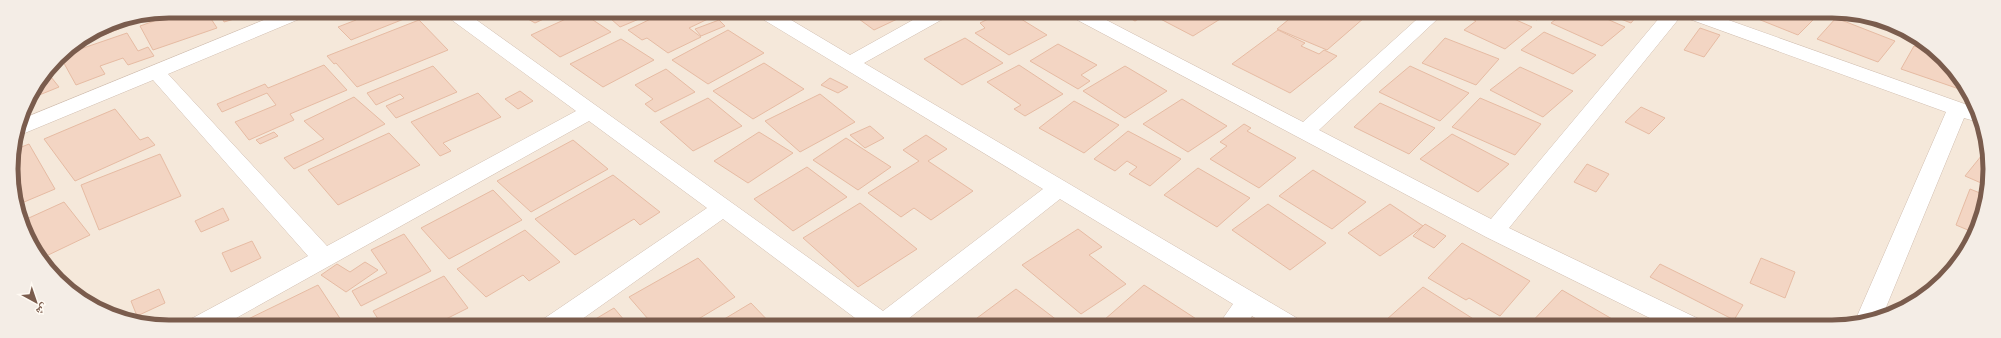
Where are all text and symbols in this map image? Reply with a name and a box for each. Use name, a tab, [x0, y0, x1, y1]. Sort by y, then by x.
north arrow	[16, 282, 56, 322]
text: ش	[33, 300, 51, 318]

